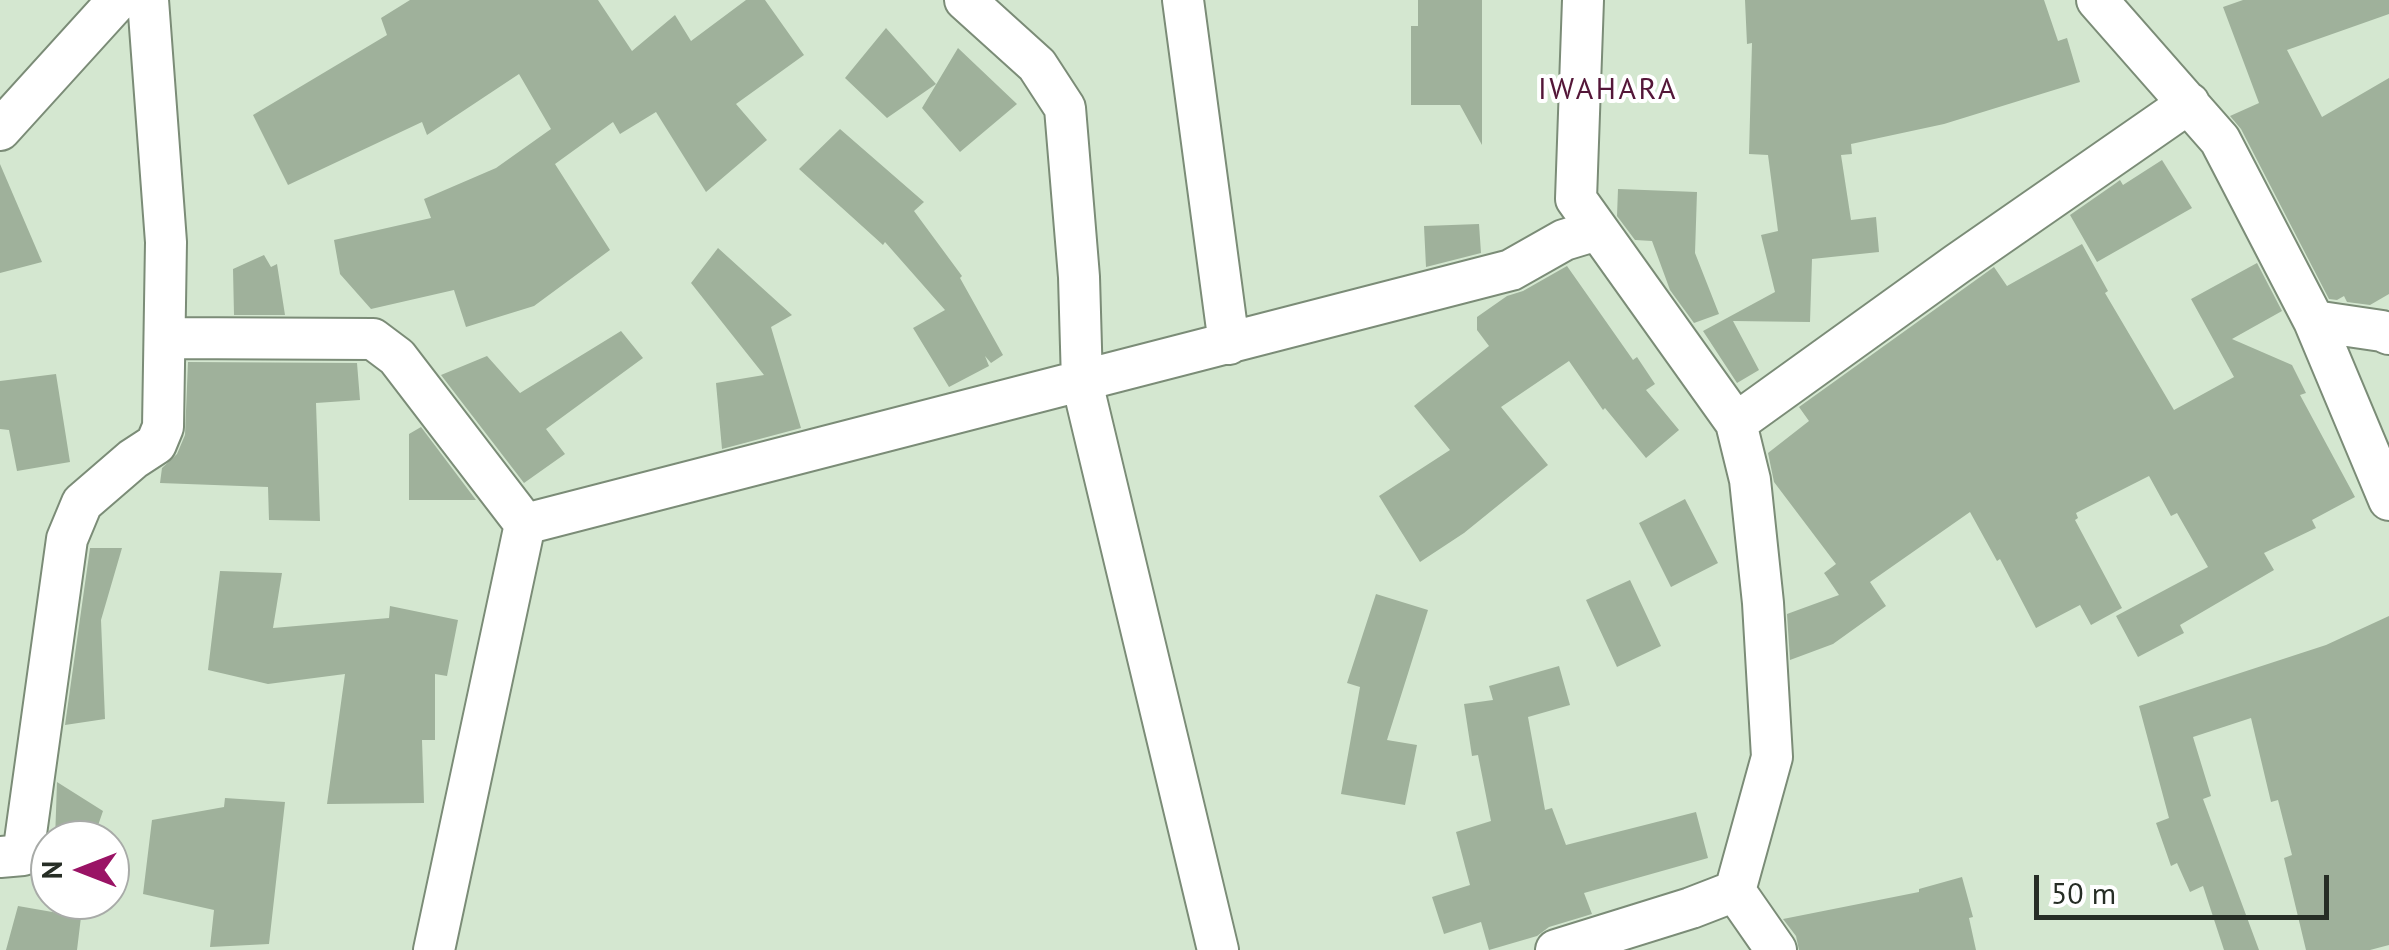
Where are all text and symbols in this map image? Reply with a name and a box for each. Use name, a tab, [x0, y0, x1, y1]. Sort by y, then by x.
district label: IWAHARA	[1538, 72, 1678, 108]
north arrow	[30, 820, 130, 920]
scale bar	[2039, 855, 2334, 917]
text: N	[33, 861, 70, 879]
text: 50 m	[2051, 873, 2116, 912]

